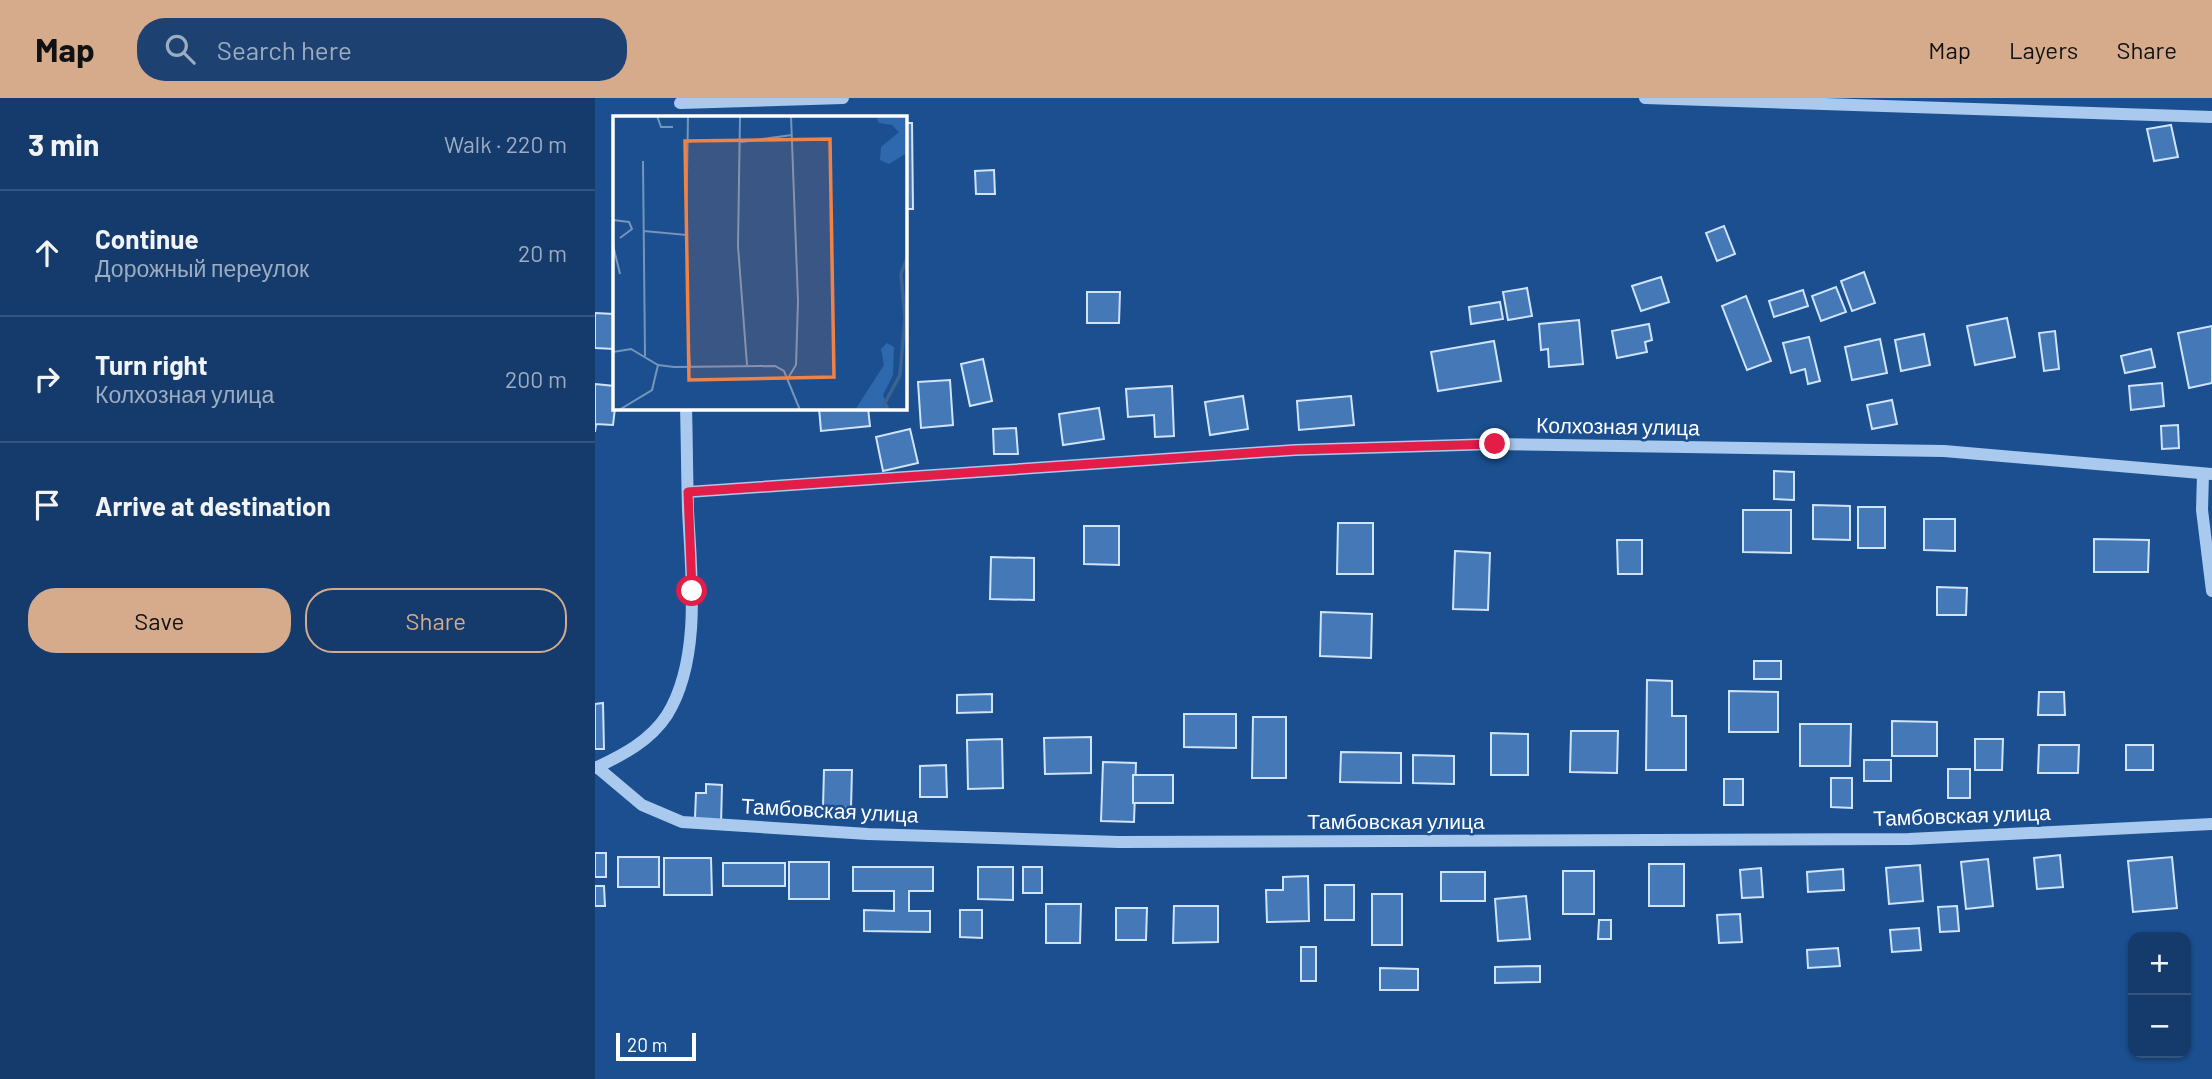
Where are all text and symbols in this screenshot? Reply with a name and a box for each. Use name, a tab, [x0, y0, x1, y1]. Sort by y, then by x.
search box	[137, 18, 627, 81]
text: Map	[35, 29, 95, 69]
icon: search	[161, 30, 199, 68]
text: Search here	[217, 34, 352, 65]
text: Map	[1928, 35, 1971, 64]
text: Layers	[2009, 35, 2078, 64]
text: Share	[2116, 35, 2177, 64]
inset map	[613, 116, 907, 410]
text: 3 min	[28, 126, 99, 162]
text: Walk · 220 m	[444, 130, 567, 158]
text: Continue	[95, 223, 199, 254]
icon: ahead	[28, 234, 66, 272]
text: 20 m	[518, 239, 567, 267]
text: Дорожный переулок	[95, 254, 309, 282]
text: Turn right	[95, 349, 208, 380]
icon: right	[28, 360, 66, 398]
text: 200 m	[505, 365, 567, 393]
text: Колхозная улица	[95, 380, 274, 408]
street label: Колхозная улица	[1536, 412, 1700, 439]
route end	[1479, 428, 1510, 459]
icon: arrive	[28, 486, 66, 524]
text: Arrive at destination	[95, 490, 331, 521]
route start	[676, 575, 707, 606]
button: Save	[28, 588, 291, 653]
button: Share	[305, 588, 567, 653]
street label: Тамбовская улица	[741, 792, 920, 827]
street label: Тамбовская улица	[1873, 799, 2051, 830]
street label: Тамбовская улица	[1307, 808, 1485, 833]
map controls	[2128, 932, 2191, 1058]
button: +	[2128, 932, 2191, 995]
button: −	[2128, 995, 2191, 1058]
scale bar	[616, 1030, 697, 1062]
text: 20 m	[627, 1033, 667, 1056]

